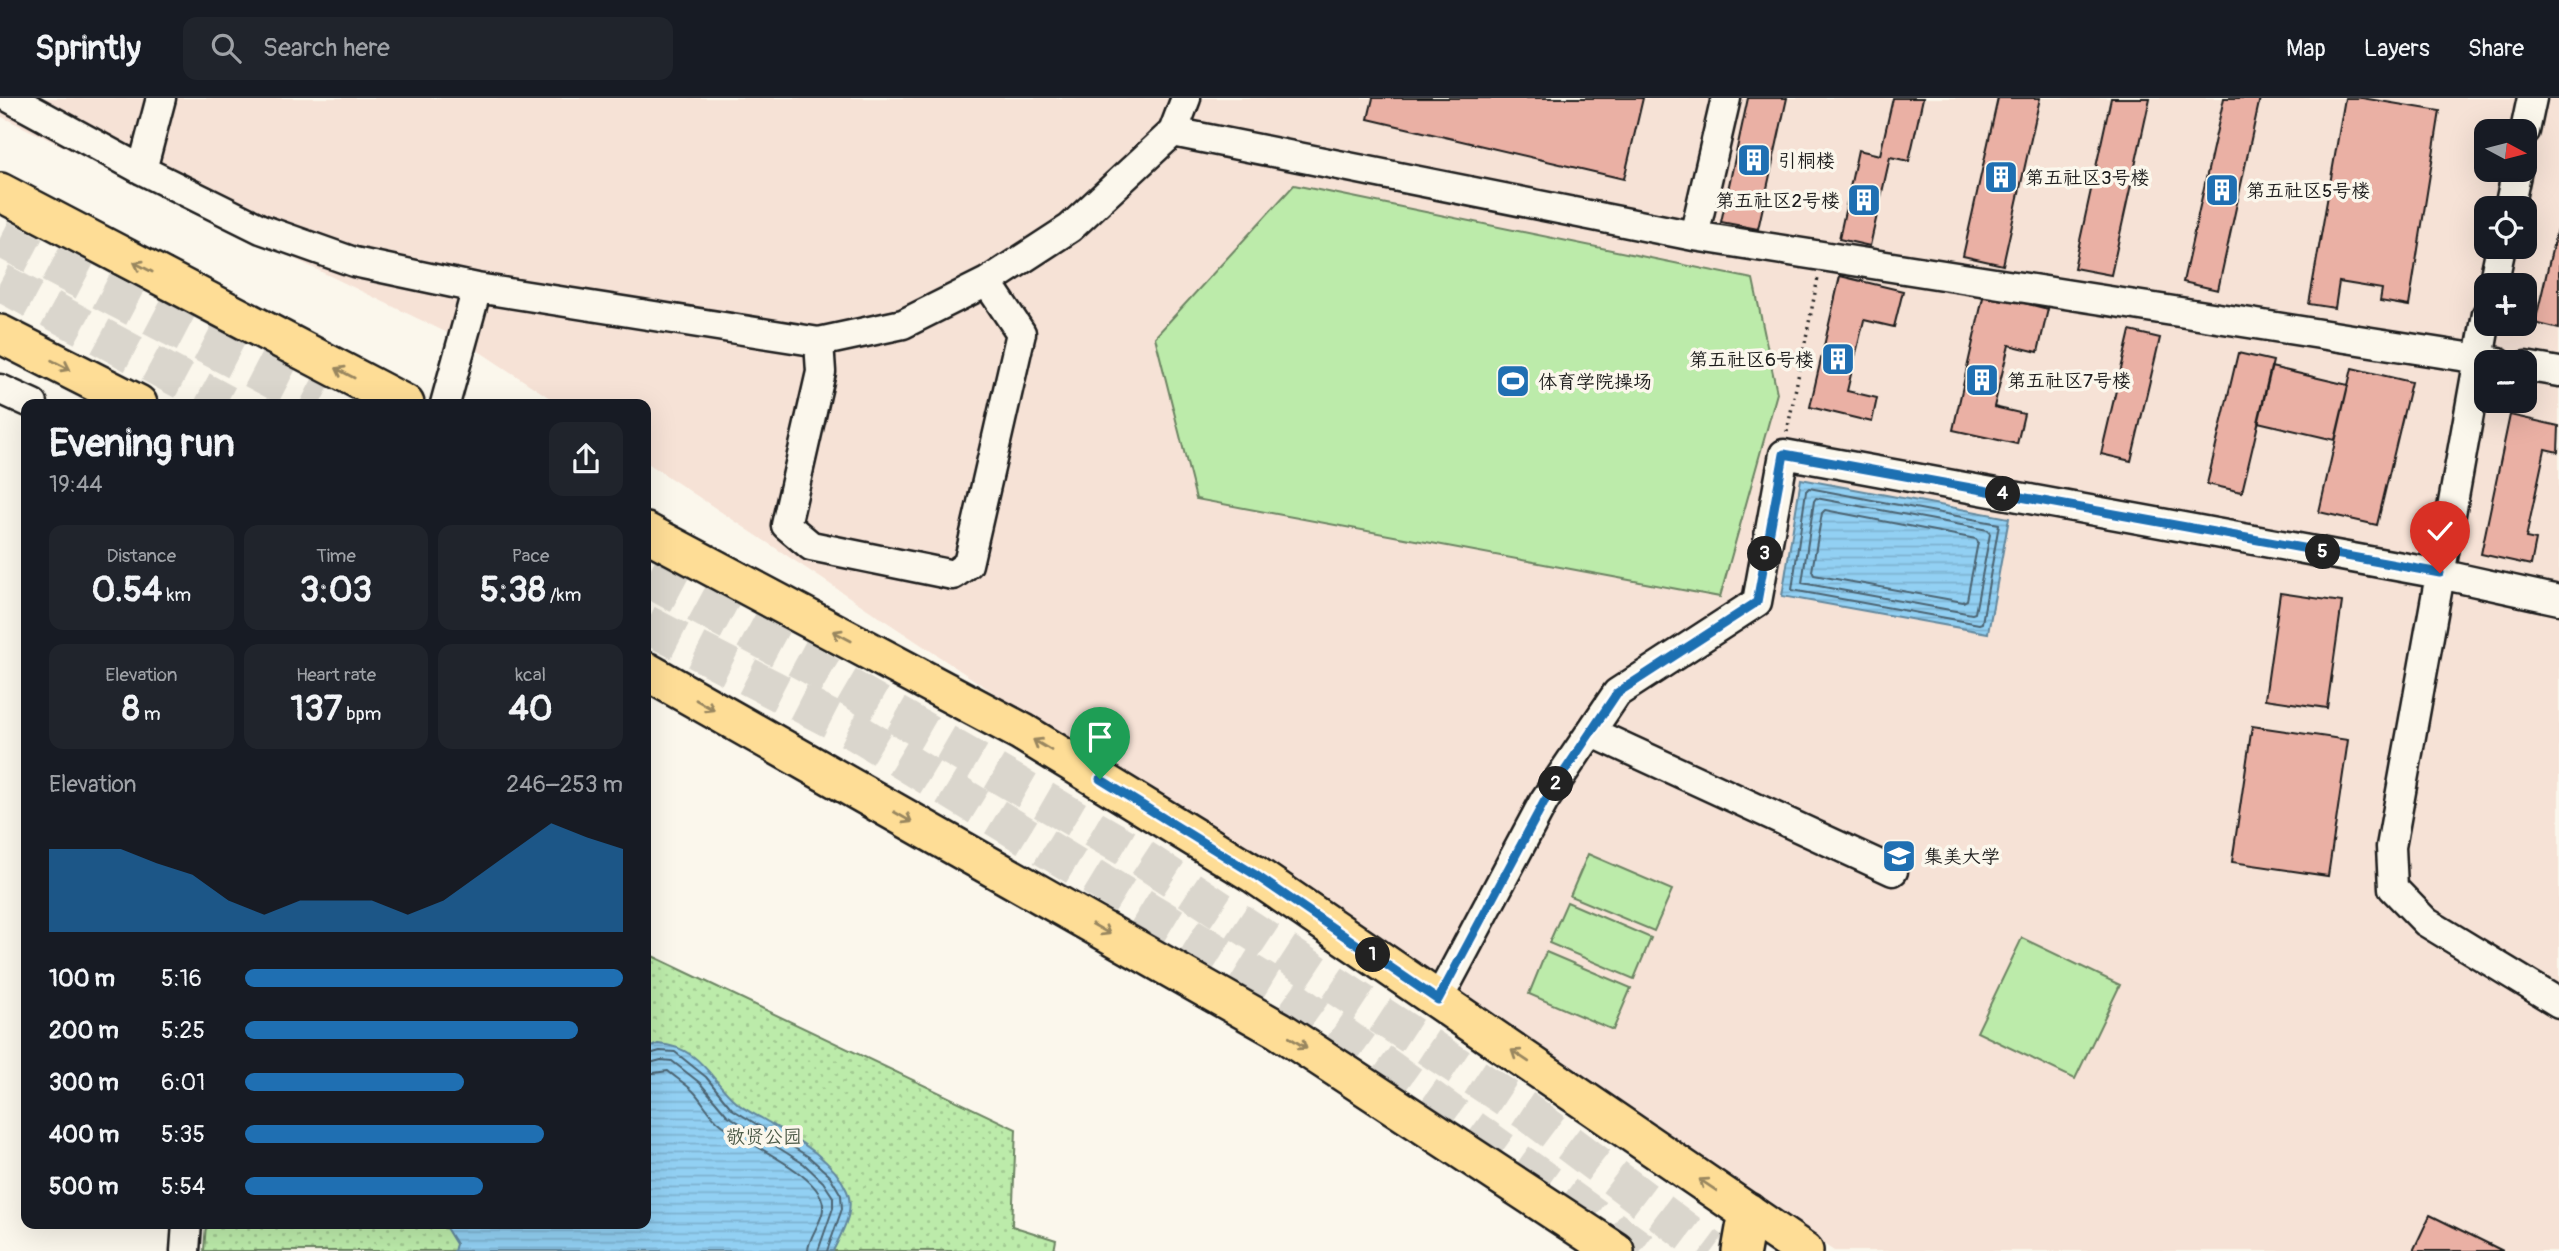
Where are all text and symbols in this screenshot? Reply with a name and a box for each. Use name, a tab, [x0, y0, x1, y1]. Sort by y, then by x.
search box	[183, 17, 673, 80]
text: Sprintly	[35, 28, 141, 69]
icon: search	[207, 29, 245, 67]
text: Search here	[263, 32, 390, 64]
text: Map	[2286, 34, 2326, 63]
text: Layers	[2364, 34, 2430, 63]
text: Share	[2468, 34, 2524, 63]
north arrow	[2474, 119, 2538, 182]
map controls	[2474, 119, 2537, 413]
building icon: 引桐楼	[1735, 141, 1773, 179]
place label: 引桐楼	[1778, 149, 1835, 173]
building icon: 第五社区3号楼	[1982, 158, 2020, 196]
place label: 第五社区3号楼	[2025, 166, 2150, 190]
building icon: 第五社区5号楼	[2203, 171, 2241, 209]
place label: 第五社区5号楼	[2246, 179, 2370, 203]
building icon: 第五社区2号楼	[1845, 181, 1883, 219]
place label: 第五社区2号楼	[1715, 189, 1840, 213]
button: locate	[2474, 196, 2537, 259]
one-way arrow	[133, 260, 154, 273]
button: +	[2474, 273, 2537, 336]
building icon: 第五社区6号楼	[1819, 340, 1857, 378]
place label: 第五社区6号楼	[1689, 348, 1814, 372]
button: −	[2474, 350, 2537, 413]
one-way arrow	[50, 358, 71, 372]
building icon: 第五社区7号楼	[1963, 361, 2001, 399]
sports icon: 体育学院操场	[1494, 362, 1532, 400]
one-way arrow	[335, 365, 356, 379]
place label: 第五社区7号楼	[2007, 369, 2131, 393]
place label: 体育学院操场	[1538, 370, 1652, 394]
text: Evening run	[49, 420, 235, 468]
button: share	[549, 422, 623, 496]
text: 19:44	[49, 470, 103, 499]
pin: 4	[1986, 476, 2021, 512]
text: 4	[1997, 481, 2008, 505]
pin	[2410, 501, 2470, 573]
icon: check	[2421, 512, 2459, 550]
pin: 5	[2306, 534, 2340, 570]
pin: 3	[1748, 536, 1782, 572]
text: 5	[2317, 539, 2328, 563]
text: 3	[1759, 541, 1770, 565]
text: Distance	[107, 544, 176, 568]
text: Time	[316, 544, 356, 568]
text: Pace	[512, 544, 549, 568]
text: 0.54	[91, 568, 162, 612]
text: 3:03	[300, 568, 372, 612]
text: 5:38	[480, 568, 546, 612]
text: km	[162, 583, 191, 607]
text: /km	[546, 583, 581, 607]
one-way arrow	[832, 629, 853, 643]
text: Elevation	[105, 663, 178, 687]
text: Heart rate	[296, 663, 376, 687]
text: kcal	[515, 663, 546, 687]
text: 8	[122, 687, 140, 731]
text: 137	[290, 687, 342, 731]
text: 40	[509, 687, 553, 731]
one-way arrow	[694, 699, 715, 712]
text: m	[140, 702, 161, 726]
text: bpm	[342, 702, 382, 726]
pin	[1070, 707, 1130, 779]
icon: arrive	[1081, 718, 1119, 756]
one-way arrow	[1033, 737, 1053, 751]
pin: 2	[1538, 766, 1574, 802]
text: Elevation	[49, 770, 137, 799]
text: 246–253 m	[506, 770, 623, 799]
text: 2	[1550, 771, 1561, 795]
one-way arrow	[892, 811, 913, 824]
school or university icon: 集美大学	[1880, 837, 1918, 875]
place label: 集美大学	[1924, 845, 2000, 869]
one-way arrow	[1090, 923, 1111, 936]
pin: 1	[1356, 938, 1390, 972]
text: 1	[1369, 942, 1376, 966]
text: 100 m	[49, 964, 115, 993]
text: 5:16	[161, 964, 202, 993]
text: 200 m	[49, 1016, 119, 1045]
text: 5:25	[161, 1016, 205, 1045]
one-way arrow	[1288, 1036, 1307, 1050]
one-way arrow	[1511, 1049, 1530, 1063]
text: 300 m	[49, 1068, 119, 1097]
text: 6:01	[161, 1068, 205, 1097]
text: 400 m	[49, 1120, 119, 1149]
text: 5:35	[161, 1120, 205, 1149]
park label: 敬贤公园	[726, 1125, 802, 1149]
text: 500 m	[49, 1172, 118, 1201]
text: 5:54	[161, 1172, 205, 1201]
one-way arrow	[1699, 1177, 1718, 1192]

